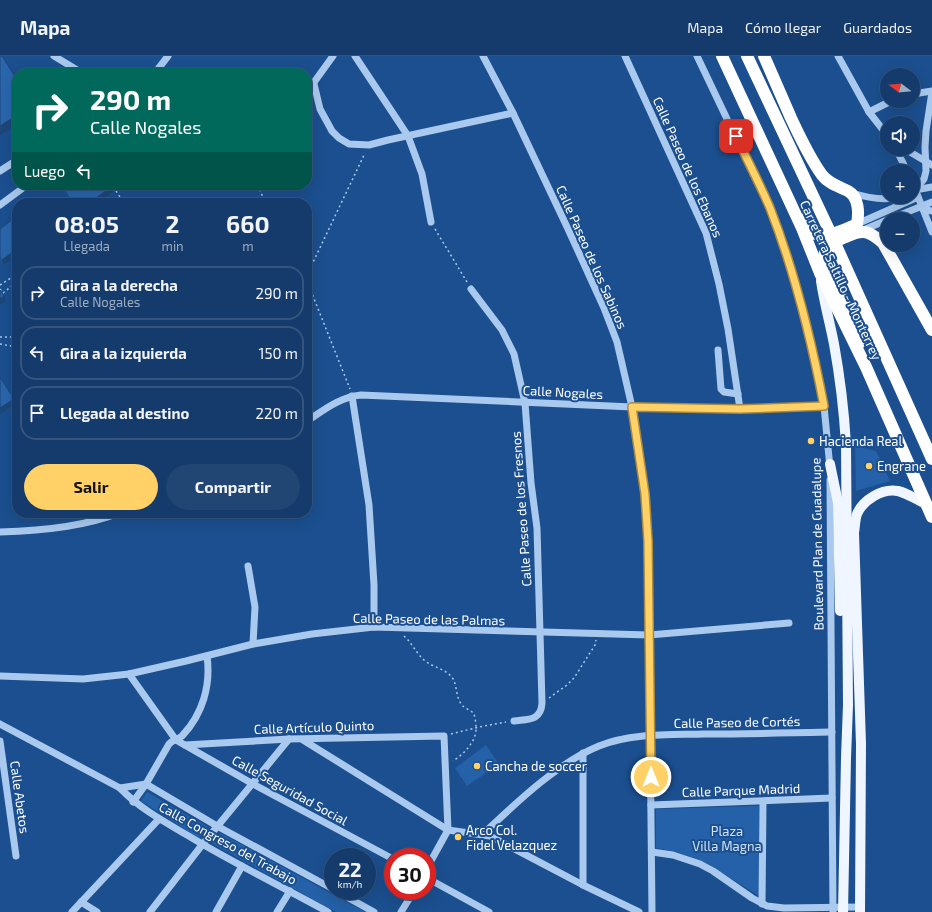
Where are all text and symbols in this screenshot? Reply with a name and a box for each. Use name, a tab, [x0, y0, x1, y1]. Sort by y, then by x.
text: Mapa	[20, 16, 70, 39]
text: Mapa	[687, 19, 723, 36]
text: Cómo llegar	[745, 19, 821, 36]
text: Guardados	[843, 19, 912, 36]
north arrow	[880, 68, 920, 108]
map controls	[880, 68, 920, 252]
text: 290 m	[90, 82, 171, 116]
icon: right	[24, 84, 76, 136]
street label: Calle Paseo de los Ebanos	[650, 94, 726, 240]
text: Calle Nogales	[90, 116, 201, 138]
button: sound	[880, 116, 920, 156]
pin	[719, 119, 753, 153]
icon: arrive	[725, 125, 747, 147]
icon: left	[73, 160, 95, 182]
text: Luego	[24, 162, 65, 180]
button: +	[880, 164, 920, 204]
street label: Calle Paseo de los Sabinos	[553, 183, 631, 331]
street label: Carretera Saltillo - Monterrey	[797, 198, 885, 363]
text: 08:05	[54, 209, 119, 238]
text: 2	[166, 209, 180, 238]
text: 660	[226, 209, 270, 238]
button: −	[880, 212, 920, 252]
text: Llegada	[64, 238, 110, 254]
text: min	[162, 238, 184, 254]
text: m	[242, 238, 254, 254]
text: Gira a la derecha	[60, 276, 178, 294]
icon: right	[26, 282, 48, 304]
text: 290 m	[255, 284, 298, 302]
text: Calle Nogales	[60, 294, 140, 310]
icon: left	[26, 342, 48, 364]
text: Gira a la izquierda	[60, 344, 187, 362]
text: 150 m	[258, 344, 298, 362]
street label: Calle Nogales	[522, 382, 604, 402]
icon: arrive	[26, 402, 48, 424]
text: Llegada al destino	[60, 404, 189, 422]
text: 220 m	[256, 404, 298, 422]
street label: Calle Paseo de los Fresnos	[508, 431, 534, 587]
place label: Hacienda Real	[819, 433, 903, 449]
marker: Hacienda Real	[806, 436, 816, 446]
street label: Boulevard Plan de Guadalupe	[807, 458, 827, 630]
place label: Engrane	[877, 458, 926, 474]
marker: Engrane	[864, 461, 874, 471]
button: Salir	[24, 464, 158, 510]
button: Compartir	[166, 464, 300, 510]
street label: Calle Paseo de las Palmas	[353, 610, 505, 628]
street label: Calle Paseo de Cortés	[674, 713, 800, 731]
street label: Calle Artículo Quinto	[254, 717, 374, 737]
street label: Calle Seguridad Social	[229, 752, 351, 829]
position arrow	[630, 756, 672, 798]
place label: Cancha de soccer	[485, 758, 587, 774]
street label: Calle Abetos	[7, 760, 33, 834]
marker: Cancha de soccer	[472, 761, 482, 771]
street label: Calle Parque Madrid	[681, 780, 801, 800]
street label: Calle Congreso del Trabajo	[156, 798, 300, 888]
place label: Arco Col. Fidel Velazquez	[466, 822, 557, 853]
park label: Plaza Villa Magna	[692, 823, 762, 854]
marker: Arco Col. Fidel Velazquez	[453, 832, 463, 842]
speed limit sign: 30	[384, 848, 436, 900]
text: 22	[338, 857, 362, 881]
text: km/h	[338, 878, 362, 890]

